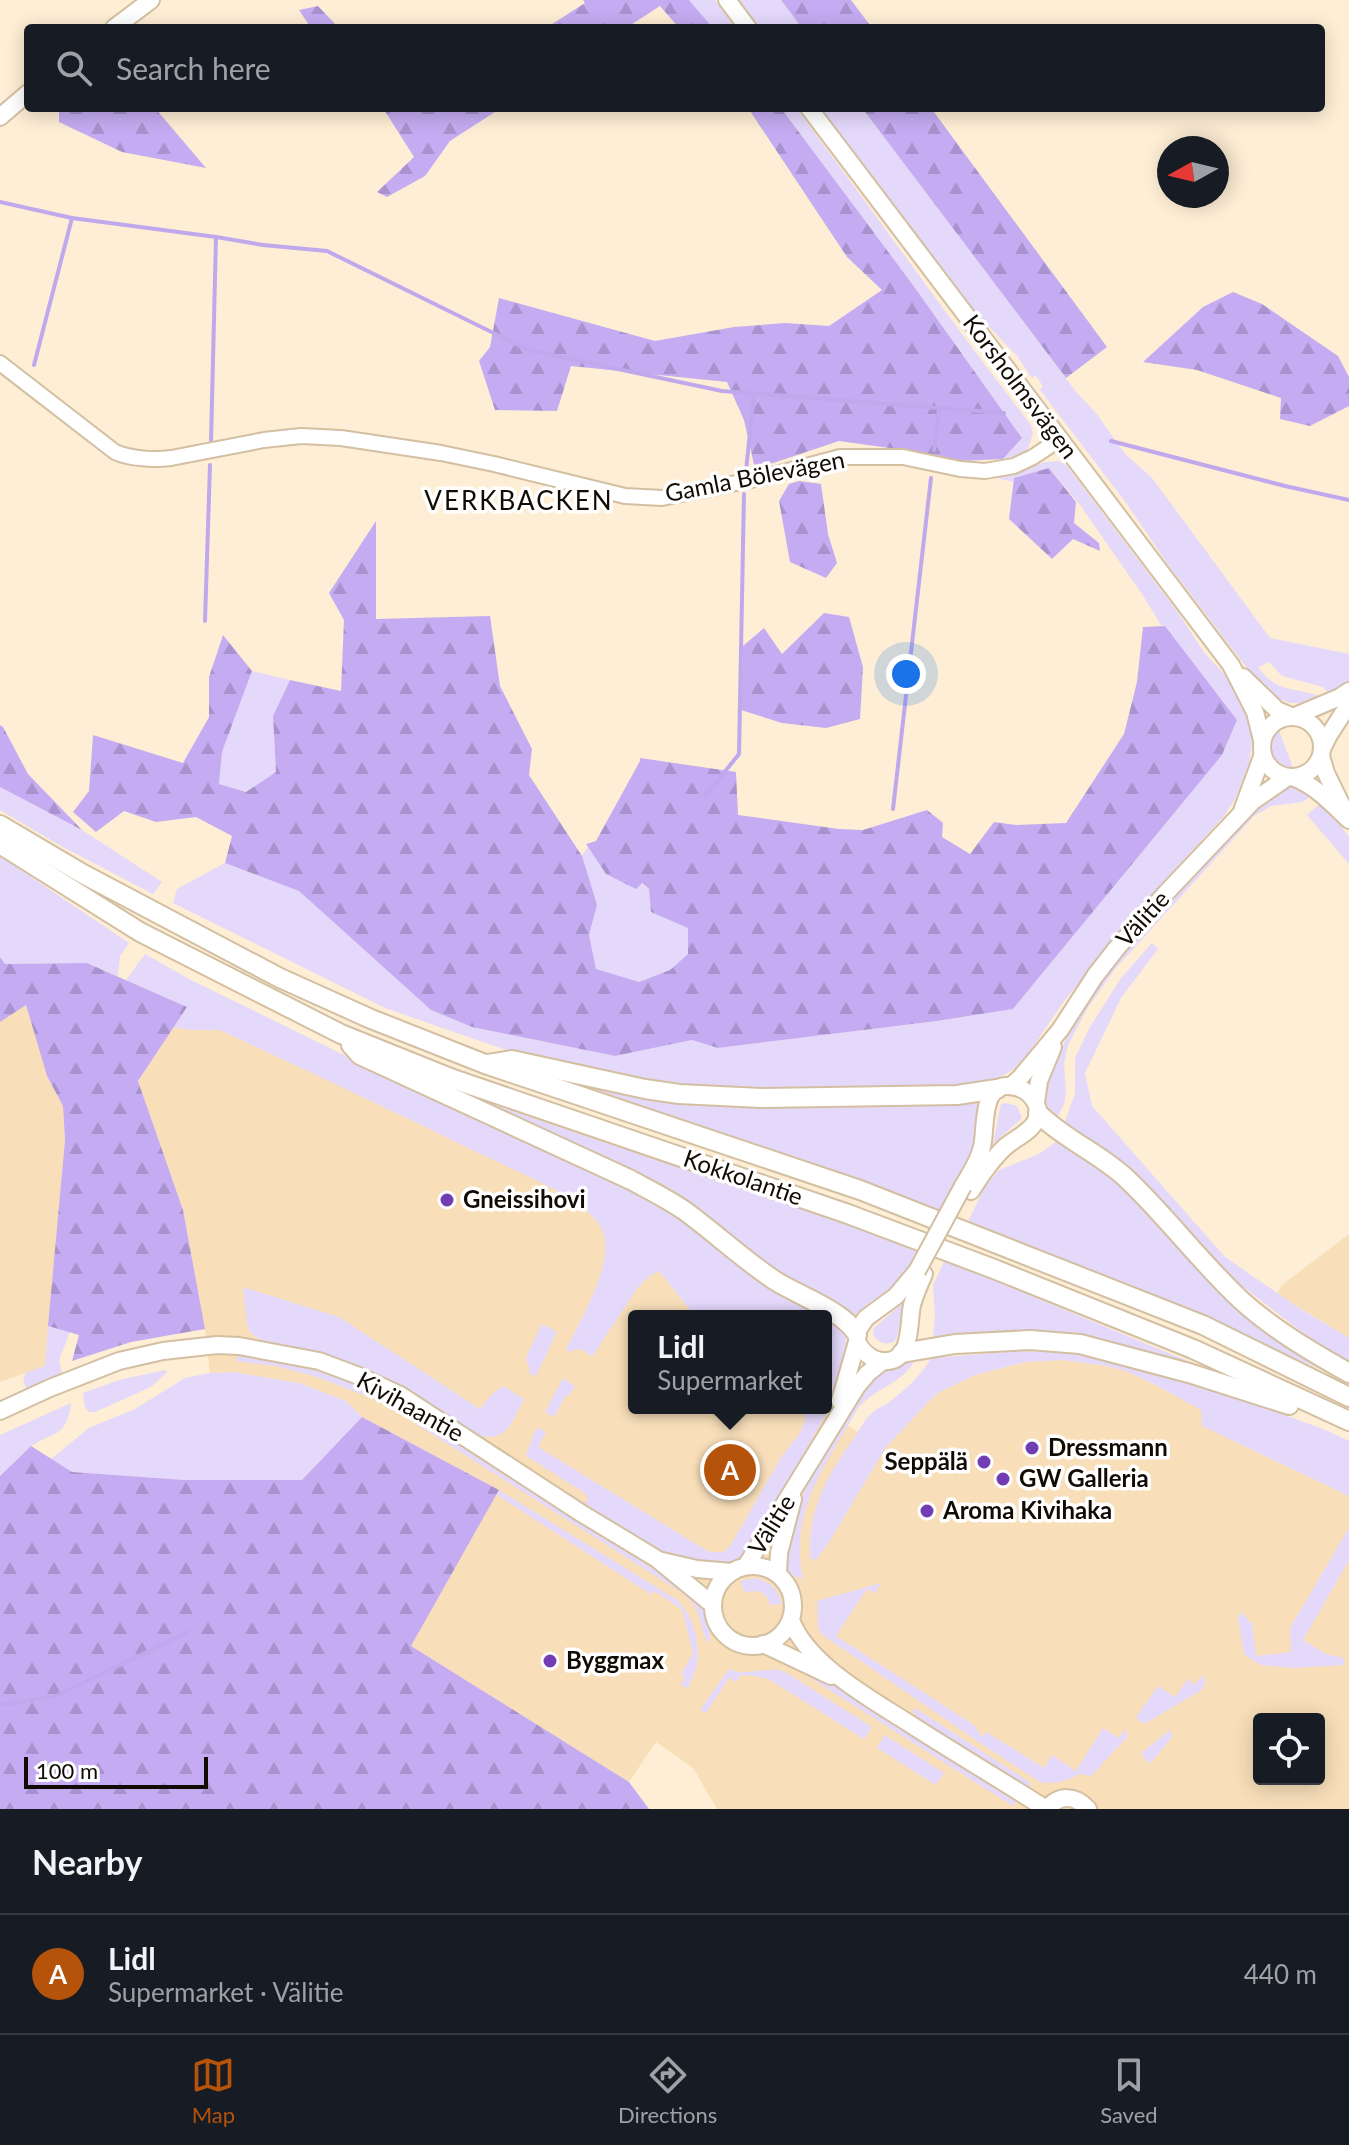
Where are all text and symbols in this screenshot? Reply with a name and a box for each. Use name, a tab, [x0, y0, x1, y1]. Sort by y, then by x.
search box	[24, 24, 1325, 112]
icon: search	[52, 46, 96, 90]
text: Search here	[116, 50, 271, 86]
north arrow	[1157, 136, 1229, 208]
street label: Korsholmsvägen	[958, 308, 1085, 464]
street label: Gamla Bölevägen	[662, 444, 847, 507]
district label: VERKBACKEN	[424, 484, 614, 516]
your location	[886, 654, 926, 694]
street label: Välitie	[1109, 884, 1175, 952]
street label: Kokkolantie	[680, 1143, 807, 1211]
place label: Gneissihovi	[463, 1184, 586, 1213]
marker: Gneissihovi	[438, 1191, 456, 1209]
popup	[628, 1310, 832, 1414]
text: Lidl	[657, 1328, 705, 1364]
street label: Kivihaantie	[352, 1364, 469, 1447]
text: Supermarket	[657, 1364, 803, 1396]
place label: Dressmann	[1048, 1432, 1168, 1461]
marker: Dressmann	[1023, 1439, 1041, 1457]
pin: A	[704, 1440, 756, 1500]
place label: Seppälä	[884, 1446, 968, 1475]
marker: Seppälä	[975, 1453, 993, 1471]
place label: GW Galleria	[1019, 1463, 1149, 1492]
marker: GW Galleria	[994, 1470, 1012, 1488]
street label: Välitie	[741, 1489, 800, 1560]
place label: Aroma Kivihaka	[942, 1495, 1112, 1524]
marker: Aroma Kivihaka	[918, 1502, 936, 1520]
place label: Byggmax	[566, 1645, 665, 1674]
marker: Byggmax	[541, 1652, 559, 1670]
map controls	[1253, 1713, 1325, 1785]
button: locate	[1253, 1713, 1325, 1785]
scale bar	[24, 1753, 208, 1789]
text: 100 m	[36, 1757, 98, 1784]
text: Nearby	[32, 1841, 143, 1882]
text: Lidl	[108, 1940, 156, 1976]
text: A	[49, 1958, 67, 1990]
text: 440 m	[1244, 1958, 1317, 1990]
text: Supermarket · Välitie	[108, 1976, 343, 2008]
tab: Map	[191, 2053, 235, 2128]
tab: Directions	[618, 2053, 717, 2128]
tab: Saved	[1100, 2053, 1158, 2128]

